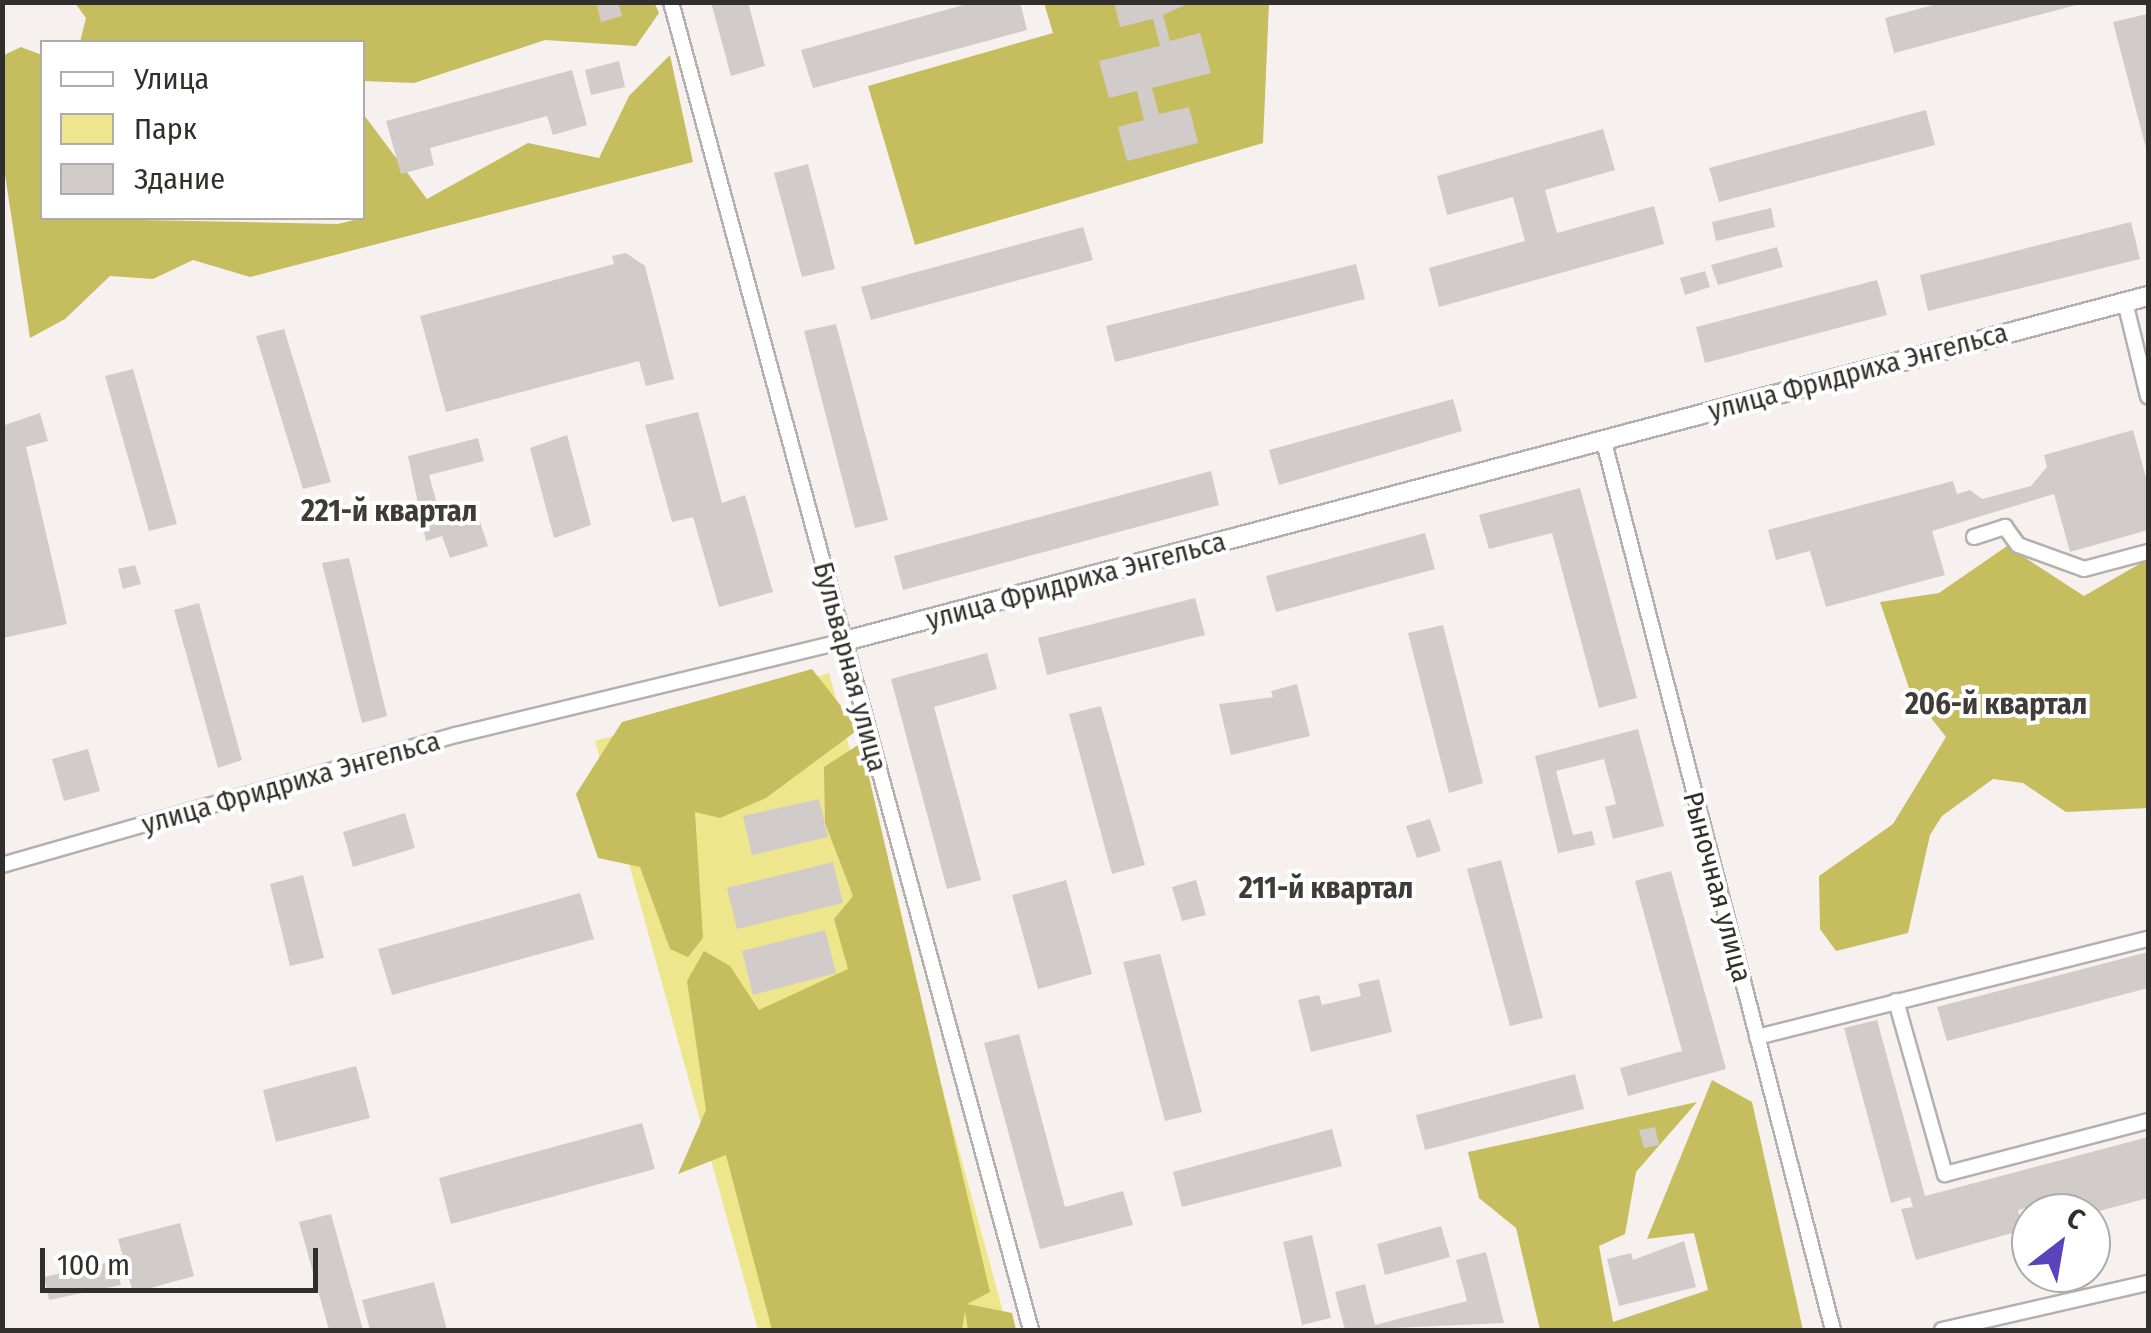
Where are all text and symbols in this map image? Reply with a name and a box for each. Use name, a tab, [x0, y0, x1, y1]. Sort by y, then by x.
legend	[40, 40, 365, 220]
text: Улица	[134, 61, 209, 97]
text: Парк	[134, 111, 197, 147]
text: Здание	[134, 161, 225, 197]
street label: улица Фридриха Энгельса	[1705, 316, 2011, 428]
district label: 221-й квартал	[301, 493, 477, 529]
street label: улица Фридриха Энгельса	[923, 525, 1229, 637]
street label: Бульварная улица	[806, 558, 894, 776]
district label: 206-й квартал	[1905, 686, 2087, 722]
street label: улица Фридриха Энгельса	[138, 724, 444, 842]
street label: Рыночная улица	[1675, 788, 1759, 986]
district label: 211-й квартал	[1239, 870, 1413, 906]
north arrow	[2011, 1193, 2111, 1293]
text: С	[2061, 1201, 2090, 1236]
scale bar	[45, 1228, 322, 1290]
text: 100 m	[57, 1247, 130, 1283]

